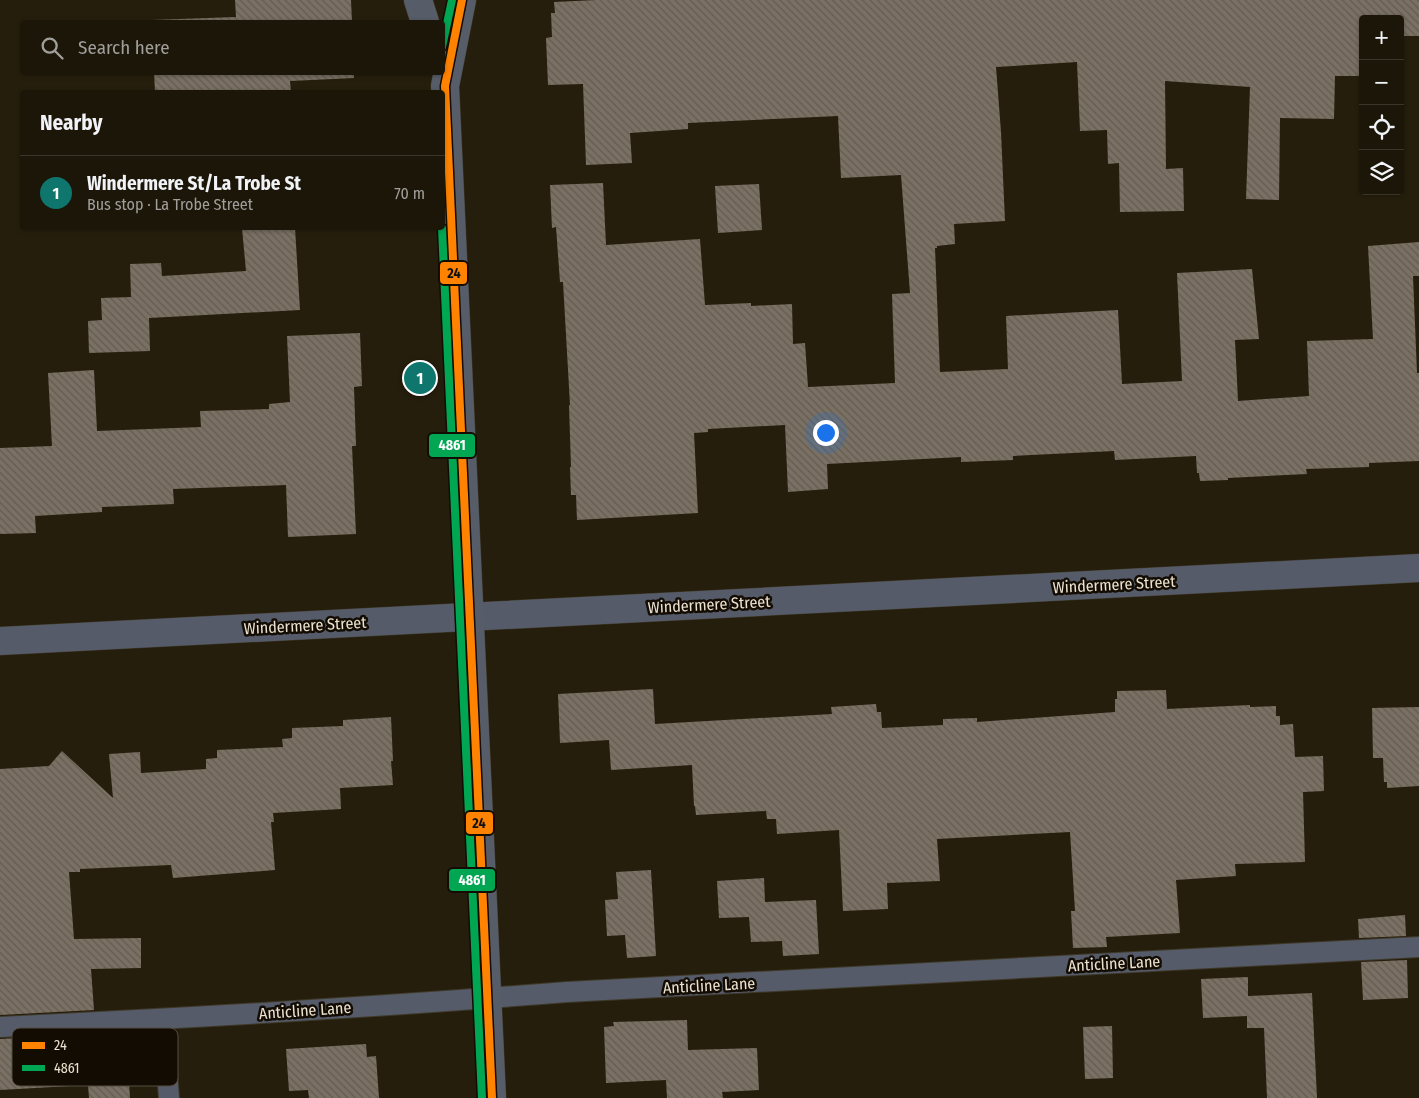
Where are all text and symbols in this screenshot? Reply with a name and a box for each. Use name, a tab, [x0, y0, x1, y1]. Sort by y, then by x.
map controls	[1359, 15, 1404, 195]
button: +	[1359, 15, 1404, 60]
search box	[20, 20, 445, 75]
icon: search	[38, 34, 66, 62]
text: Search here	[78, 36, 170, 59]
button: −	[1359, 60, 1404, 105]
button: locate	[1359, 105, 1404, 150]
text: Nearby	[40, 110, 102, 136]
button: layers	[1359, 150, 1404, 195]
text: Windermere St/La Trobe St	[87, 172, 301, 195]
text: 1	[53, 184, 59, 203]
text: 70 m	[394, 184, 425, 203]
text: Bus stop · La Trobe Street	[87, 195, 253, 214]
line badge: 24	[439, 261, 468, 285]
text: 24	[446, 265, 461, 282]
pin: 1	[404, 359, 436, 397]
your location	[813, 420, 839, 446]
line badge: 4861	[428, 433, 476, 458]
text: 4861	[438, 437, 466, 454]
street label: Windermere Street	[1052, 572, 1177, 597]
street label: Windermere Street	[647, 592, 772, 617]
street label: Windermere Street	[243, 613, 368, 638]
line badge: 24	[465, 811, 494, 835]
text: 24	[471, 815, 486, 832]
line badge: 4861	[448, 868, 496, 892]
text: 4861	[458, 872, 486, 889]
street label: Anticline Lane	[1067, 952, 1161, 975]
street label: Anticline Lane	[662, 974, 756, 997]
street label: Anticline Lane	[258, 998, 352, 1023]
legend	[12, 1028, 178, 1086]
text: 24	[54, 1037, 67, 1054]
text: 4861	[54, 1060, 80, 1077]

